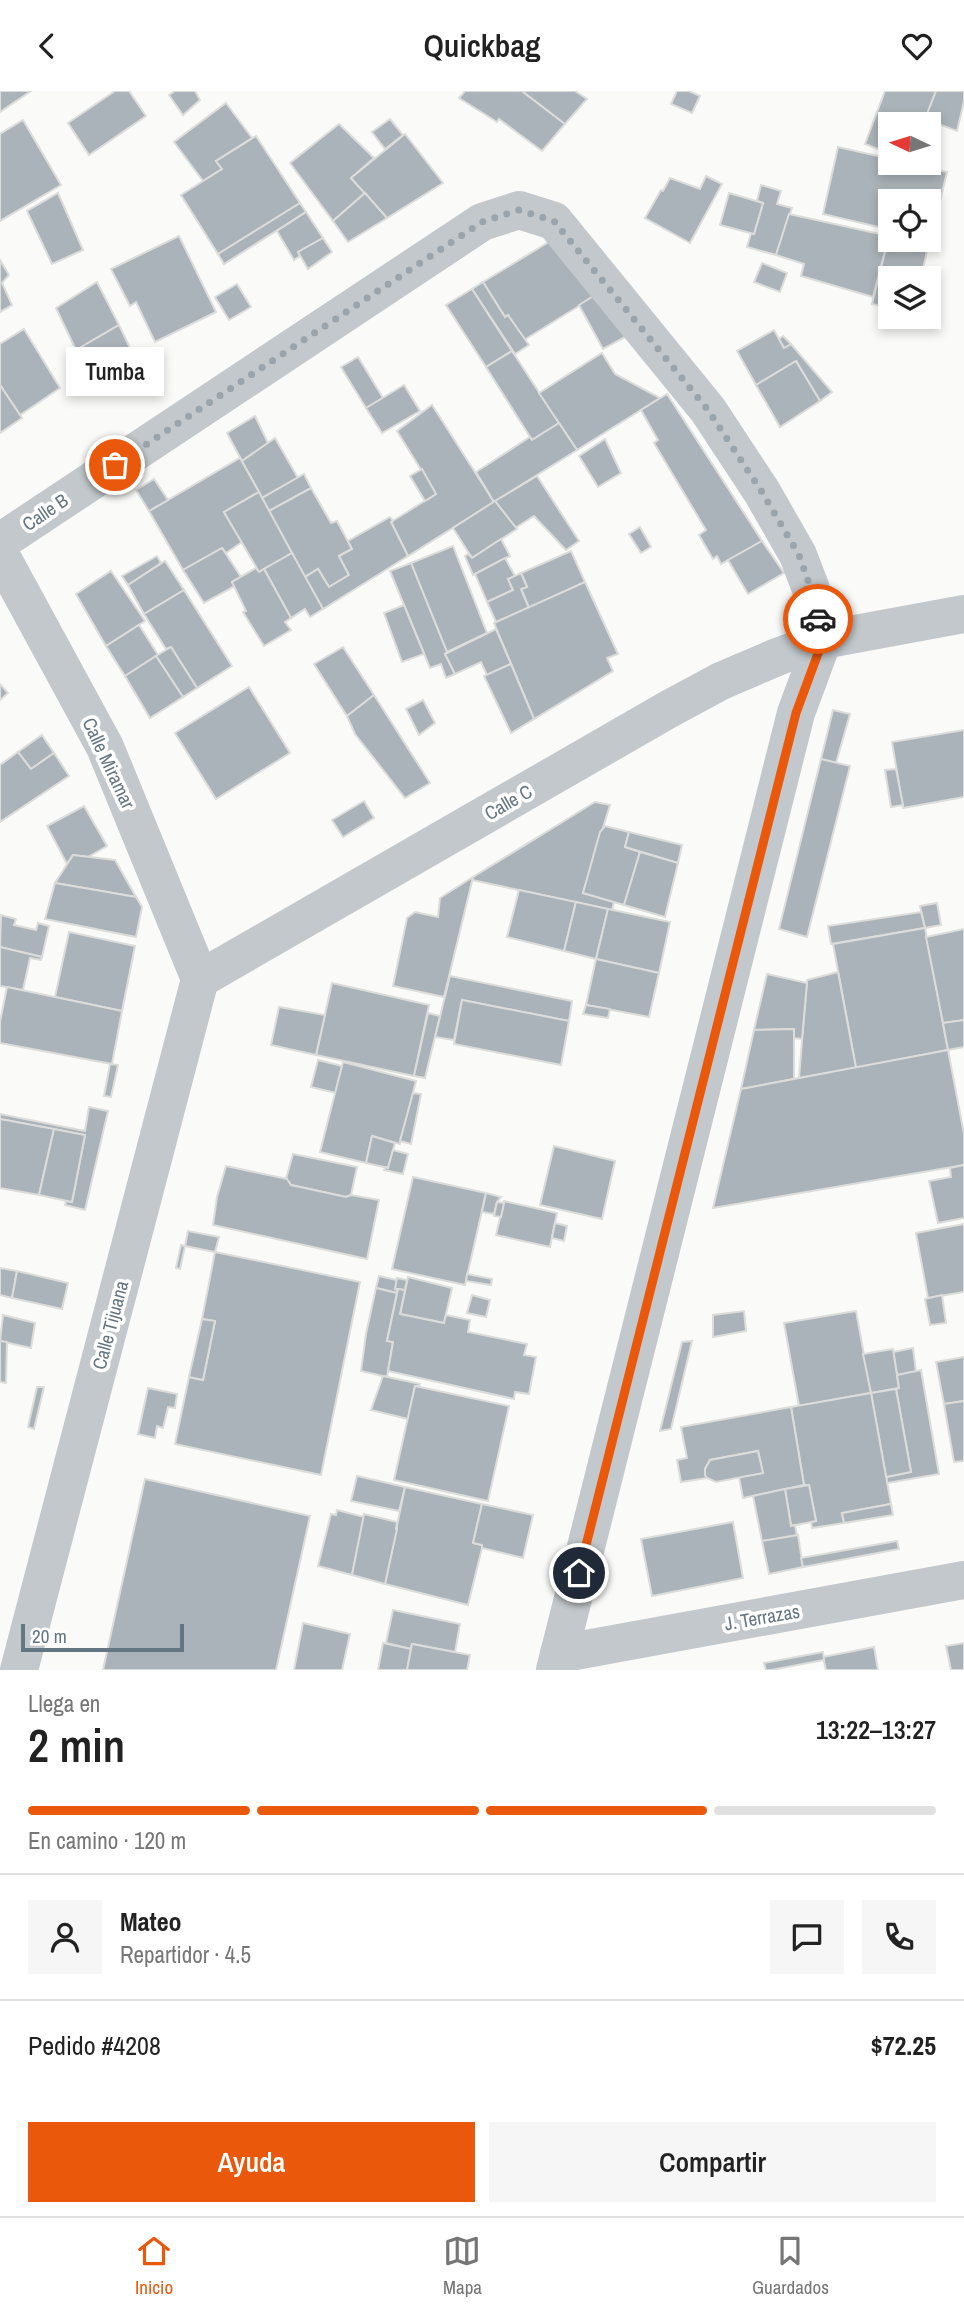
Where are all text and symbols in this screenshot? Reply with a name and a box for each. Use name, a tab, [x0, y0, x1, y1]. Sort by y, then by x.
text: Quickbag	[423, 24, 541, 67]
icon: back	[28, 27, 66, 65]
icon: heart	[898, 27, 936, 65]
north arrow	[878, 112, 942, 175]
map controls	[878, 112, 941, 329]
button: locate	[878, 189, 941, 252]
button: layers	[878, 266, 941, 329]
callout: Tumba	[66, 346, 164, 395]
text: Tumba	[85, 356, 145, 387]
pin	[85, 435, 145, 495]
icon: bag	[96, 446, 134, 484]
street label: Calle B	[17, 487, 73, 537]
courier	[783, 584, 853, 654]
icon: car	[799, 600, 837, 638]
street label: Calle Miramar	[77, 713, 142, 814]
street label: Calle C	[479, 778, 537, 826]
street label: Calle Tijuana	[86, 1277, 134, 1372]
pin	[549, 1543, 609, 1603]
icon: home	[560, 1554, 598, 1592]
street label: J. Terrazas	[722, 1598, 802, 1636]
scale bar	[21, 1621, 184, 1653]
text: 20 m	[32, 1623, 67, 1649]
text: Llega en	[28, 1688, 100, 1719]
text: 13:22–13:27	[816, 1712, 936, 1747]
text: 2 min	[28, 1714, 125, 1776]
text: En camino · 120 m	[28, 1825, 186, 1856]
button: person	[28, 1900, 102, 1974]
button: chat	[770, 1900, 844, 1974]
button: phone	[862, 1900, 936, 1974]
text: Mateo	[120, 1904, 182, 1939]
text: Repartidor · 4.5	[120, 1939, 251, 1970]
text: Pedido #4208	[28, 2028, 161, 2063]
text: $72.25	[871, 2028, 936, 2063]
button: Ayuda	[28, 2122, 475, 2202]
button: Compartir	[489, 2122, 936, 2202]
tab: Inicio	[135, 2232, 173, 2300]
tab: Mapa	[443, 2232, 482, 2300]
tab: Guardados	[752, 2232, 829, 2300]

